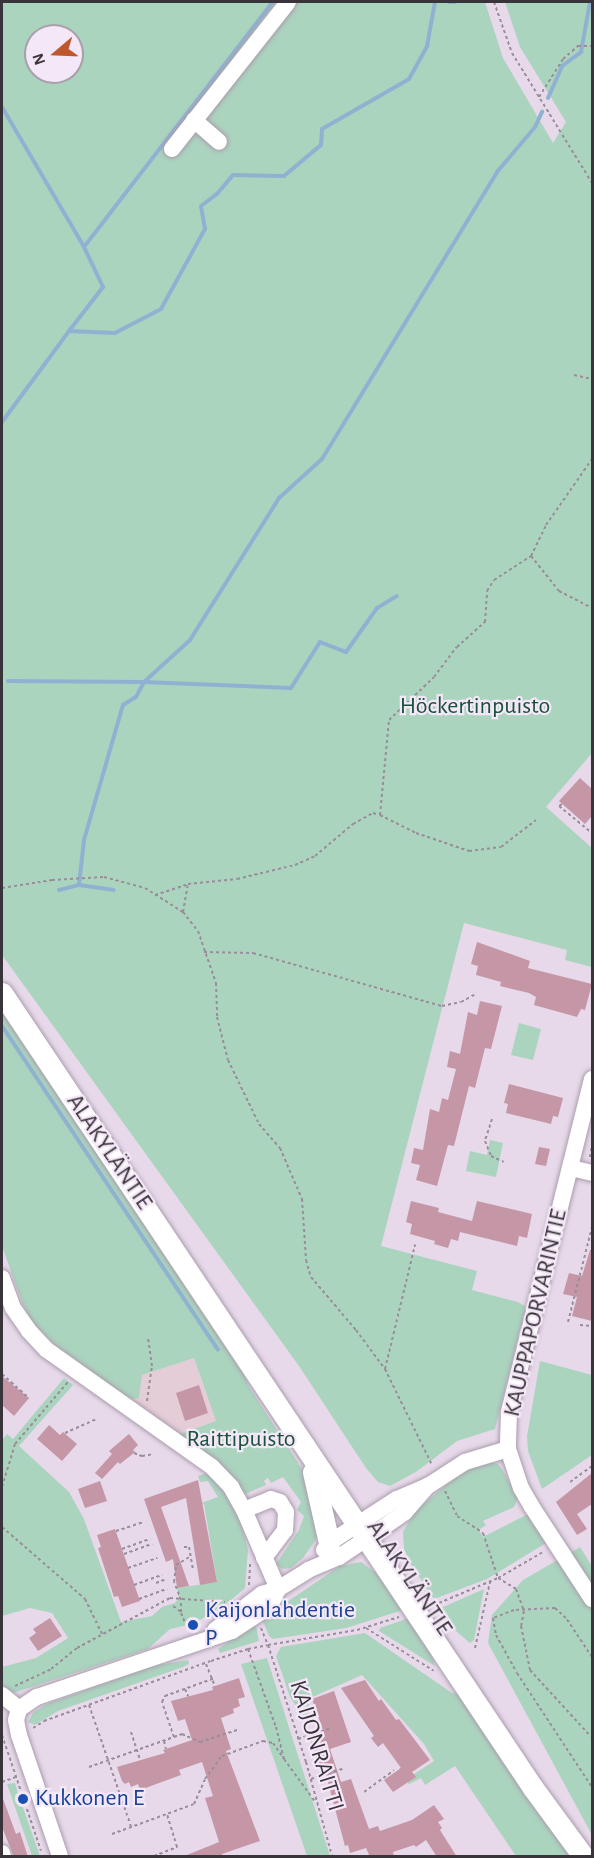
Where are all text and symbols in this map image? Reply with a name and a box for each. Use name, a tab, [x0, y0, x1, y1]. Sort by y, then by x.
north arrow	[24, 24, 84, 84]
text: N	[29, 51, 48, 67]
park label: Höckertinpuisto	[400, 693, 550, 721]
street label: ALAKYLÄNTIE	[60, 1089, 158, 1215]
street label: KAUPPAPORVARINTIE	[498, 1206, 574, 1420]
park label: Raittipuisto	[186, 1426, 296, 1454]
street label: ALAKYLÄNTIE	[360, 1515, 458, 1641]
place label: Kaijonlahdentie P	[205, 1597, 355, 1653]
marker: Kaijonlahdentie P	[186, 1618, 200, 1632]
street label: KAIJONRAITTI	[282, 1677, 350, 1815]
place label: Kukkonen E	[35, 1785, 144, 1813]
marker: Kukkonen E	[16, 1792, 30, 1806]

